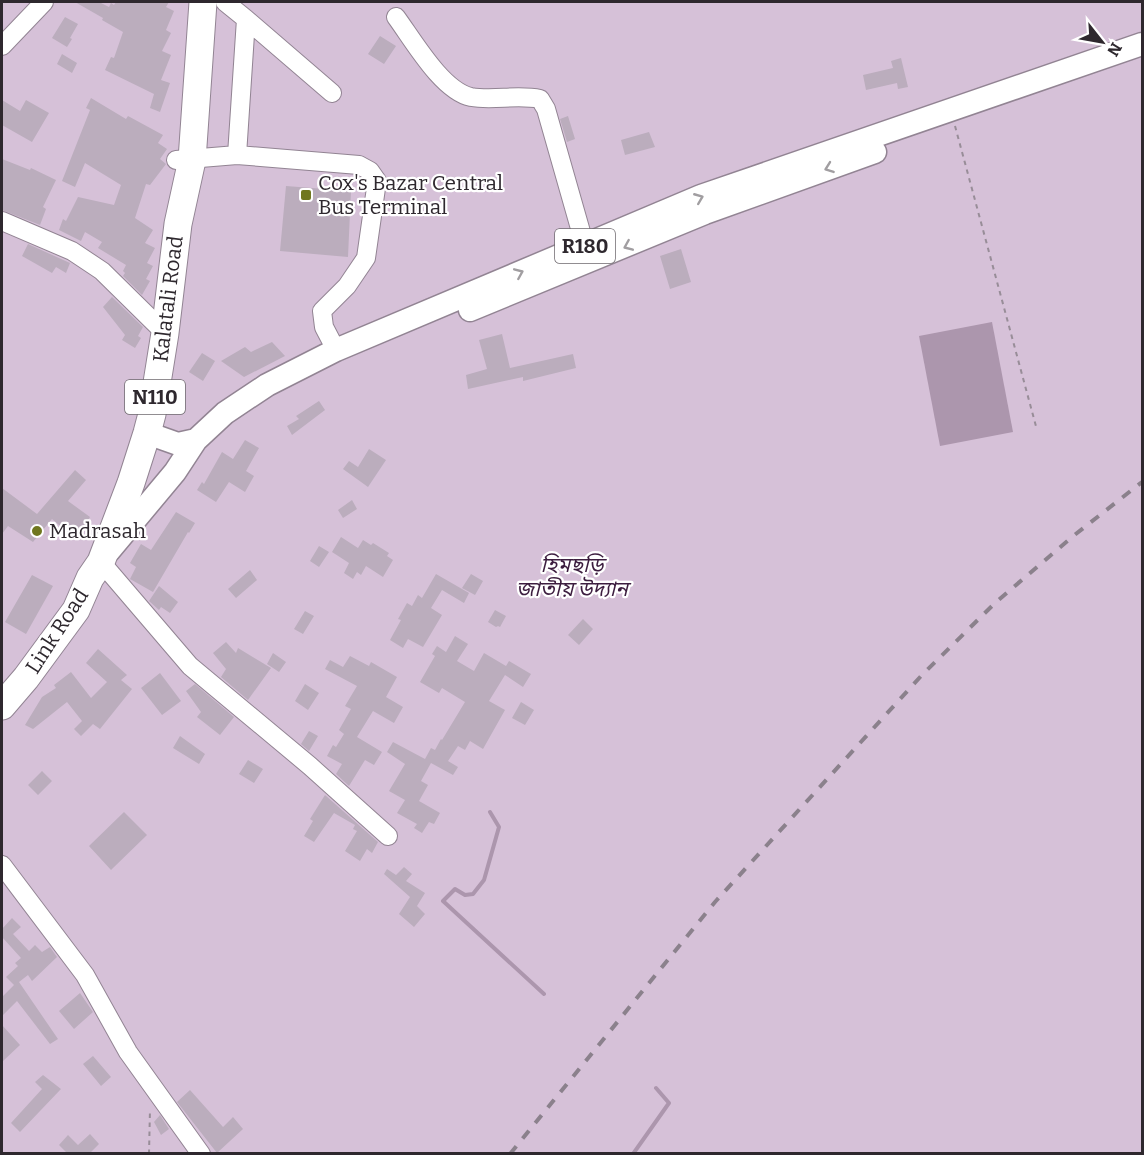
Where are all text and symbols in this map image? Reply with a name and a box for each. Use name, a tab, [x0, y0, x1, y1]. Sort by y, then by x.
north arrow	[1072, 12, 1132, 72]
text: N	[1103, 39, 1126, 60]
one-way arrow	[824, 161, 835, 174]
place label: Cox's Bazar Central Bus Terminal	[318, 170, 503, 220]
marker: Cox's Bazar Central Bus Terminal	[299, 188, 313, 202]
one-way arrow	[693, 192, 703, 205]
road number: R180	[555, 229, 615, 263]
street label: Kalatali Road	[147, 234, 189, 364]
one-way arrow	[623, 239, 634, 251]
one-way arrow	[513, 268, 524, 280]
road number: N110	[125, 380, 185, 414]
place label: Madrasah	[49, 518, 146, 544]
marker: Madrasah	[30, 524, 44, 538]
park label: হিমছড়ি জাতীয় উদ্যান	[516, 552, 632, 602]
street label: Link Road	[20, 584, 94, 678]

